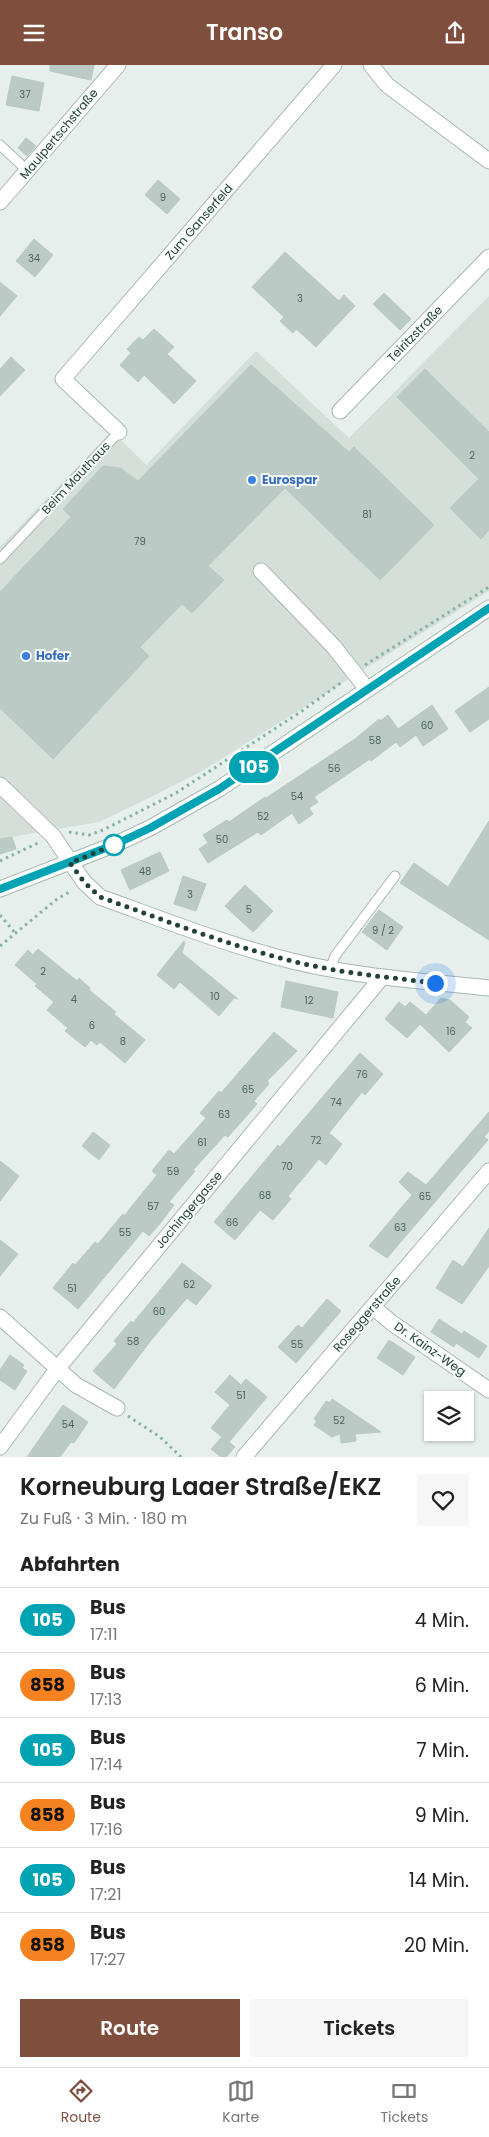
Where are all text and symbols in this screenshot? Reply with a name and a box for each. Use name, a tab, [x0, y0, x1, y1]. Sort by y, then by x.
text: Transo	[206, 17, 283, 48]
icon: menu	[20, 19, 48, 47]
icon: share	[441, 19, 469, 47]
street label: Maulpertschstraße	[16, 85, 102, 183]
house number: 37	[19, 87, 31, 102]
street label: Zum Ganserfeld	[161, 180, 236, 263]
house number: 9	[160, 190, 166, 205]
house number: 34	[28, 251, 40, 266]
house number: 3	[297, 291, 303, 306]
street label: Teiritzstraße	[383, 301, 446, 366]
street label: Beim Mauthaus	[38, 438, 114, 518]
house number: 2	[469, 448, 475, 463]
place label: Eurospar	[262, 471, 318, 488]
marker: Eurospar	[246, 474, 258, 486]
house number: 81	[362, 507, 372, 522]
house number: 79	[134, 534, 146, 549]
place label: Hofer	[36, 647, 69, 664]
marker: Hofer	[20, 650, 32, 662]
house number: 60	[421, 718, 433, 733]
house number: 58	[369, 733, 381, 748]
line badge: 105	[225, 751, 283, 783]
text: 105	[239, 754, 269, 779]
house number: 56	[328, 761, 340, 776]
house number: 54	[291, 789, 303, 804]
house number: 52	[257, 809, 269, 824]
house number: 50	[216, 832, 228, 847]
unlabelled marker	[103, 834, 125, 856]
house number: 48	[139, 864, 151, 879]
house number: 3	[187, 887, 193, 902]
house number: 5	[246, 902, 252, 917]
house number: 9 / 2	[372, 923, 394, 938]
house number: 2	[40, 964, 46, 979]
your location	[423, 971, 448, 996]
house number: 10	[210, 989, 220, 1004]
house number: 4	[71, 992, 77, 1007]
house number: 12	[305, 993, 314, 1008]
house number: 6	[89, 1018, 95, 1033]
house number: 16	[446, 1024, 456, 1039]
house number: 8	[120, 1034, 126, 1049]
house number: 76	[356, 1067, 368, 1082]
house number: 65	[242, 1082, 254, 1097]
house number: 74	[330, 1095, 342, 1110]
house number: 63	[218, 1107, 230, 1122]
house number: 72	[310, 1133, 322, 1148]
house number: 61	[197, 1135, 207, 1150]
house number: 70	[281, 1159, 293, 1174]
house number: 59	[167, 1164, 179, 1179]
street label: Jochingergasse	[151, 1167, 226, 1252]
house number: 68	[259, 1188, 271, 1203]
house number: 65	[419, 1189, 431, 1204]
house number: 57	[147, 1199, 159, 1214]
house number: 66	[226, 1215, 238, 1230]
house number: 63	[394, 1220, 406, 1235]
house number: 55	[119, 1225, 131, 1240]
street label: Roseggerstraße	[329, 1272, 404, 1355]
house number: 62	[183, 1277, 195, 1292]
house number: 51	[67, 1281, 77, 1296]
house number: 60	[153, 1304, 165, 1319]
street label: Dr. Kainz-Weg	[391, 1318, 470, 1380]
house number: 58	[127, 1334, 139, 1349]
house number: 55	[291, 1337, 303, 1352]
house number: 51	[236, 1388, 246, 1403]
map controls	[424, 1391, 474, 1441]
button: layers	[424, 1391, 474, 1441]
house number: 52	[333, 1413, 345, 1428]
house number: 54	[62, 1417, 74, 1432]
text: Korneuburg Laaer Straße/EKZ	[20, 1470, 381, 1503]
button: heart	[417, 1474, 469, 1526]
text: Zu Fuß · 3 Min. · 180 m	[20, 1507, 187, 1530]
text: Abfahrten	[20, 1551, 120, 1578]
text: Bus	[90, 1594, 126, 1621]
text: 105	[32, 1607, 63, 1632]
text: 4 Min.	[415, 1607, 469, 1634]
text: 17:11	[90, 1623, 118, 1646]
text: Bus	[90, 1659, 126, 1686]
text: 858	[30, 1672, 65, 1697]
text: 6 Min.	[415, 1672, 469, 1699]
text: 17:13	[90, 1688, 122, 1711]
text: Bus	[90, 1724, 126, 1751]
text: 105	[32, 1737, 63, 1762]
text: 7 Min.	[416, 1737, 469, 1764]
text: 17:14	[90, 1753, 122, 1776]
text: Bus	[90, 1789, 126, 1816]
text: 858	[30, 1802, 65, 1827]
text: 9 Min.	[415, 1802, 469, 1829]
text: 17:16	[90, 1818, 123, 1841]
text: Bus	[90, 1854, 126, 1881]
text: 105	[32, 1867, 63, 1892]
text: 14 Min.	[409, 1867, 469, 1894]
text: 17:21	[90, 1883, 122, 1906]
text: Bus	[90, 1919, 126, 1946]
text: 858	[30, 1932, 65, 1957]
text: 20 Min.	[404, 1932, 469, 1959]
text: 17:27	[90, 1948, 125, 1971]
button: Route	[20, 1999, 240, 2057]
button: Tickets	[250, 1999, 469, 2057]
tab: Route	[61, 2077, 101, 2128]
tab: Karte	[222, 2077, 259, 2128]
tab: Tickets	[380, 2077, 428, 2128]

